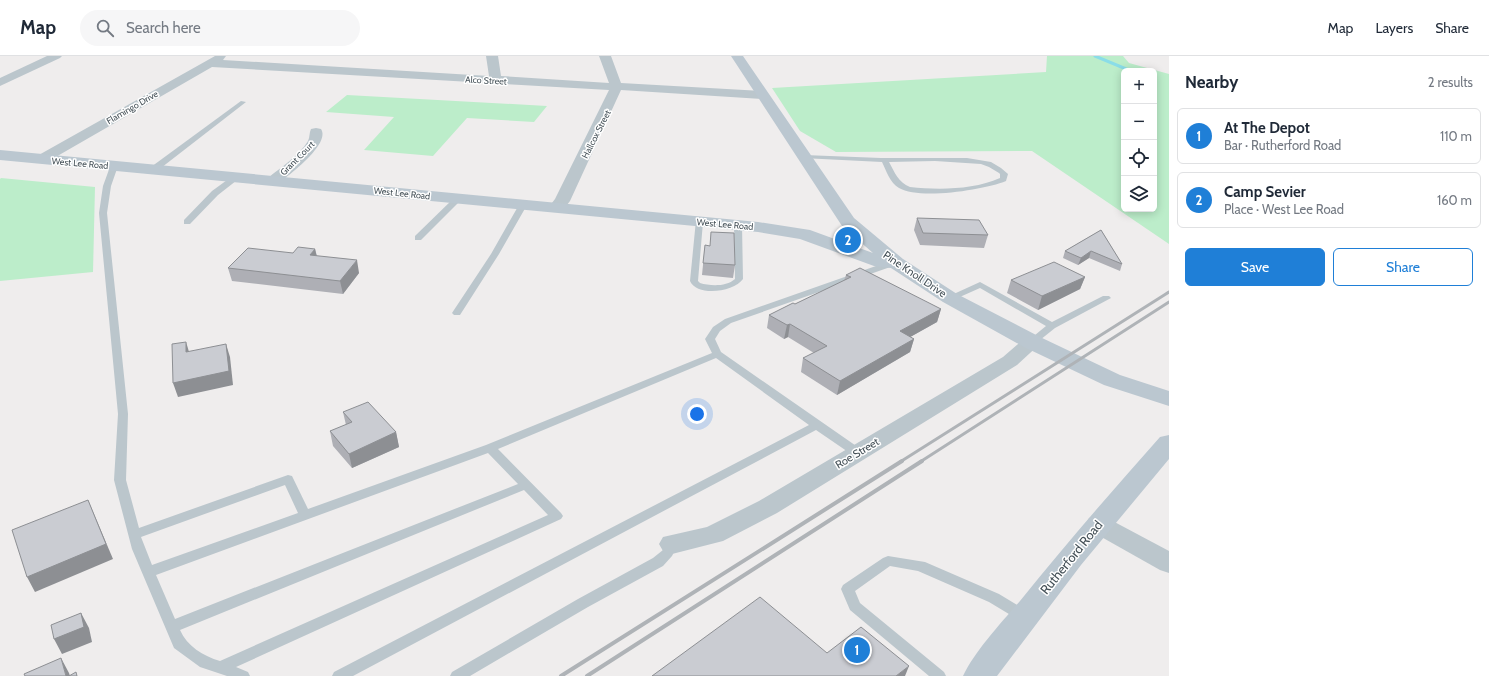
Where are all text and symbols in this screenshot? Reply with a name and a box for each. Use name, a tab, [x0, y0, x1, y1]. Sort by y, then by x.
search box	[80, 10, 360, 46]
text: Map	[20, 16, 56, 39]
icon: search	[94, 17, 116, 39]
text: Search here	[126, 19, 201, 37]
text: Map	[1328, 19, 1353, 37]
text: Layers	[1375, 19, 1413, 37]
text: Share	[1435, 19, 1469, 37]
map controls	[1121, 68, 1157, 212]
button: +	[1121, 68, 1157, 104]
text: Nearby	[1185, 72, 1238, 92]
street label: Alco Street	[465, 73, 507, 87]
text: 2 results	[1428, 74, 1473, 90]
street label: Flamingo Drive	[104, 88, 160, 126]
button: −	[1121, 104, 1157, 140]
street label: Hallcox Street	[579, 108, 613, 160]
text: At The Depot	[1224, 119, 1310, 137]
text: 1	[1197, 128, 1201, 144]
text: 110 m	[1440, 128, 1472, 144]
text: Bar · Rutherford Road	[1224, 137, 1341, 153]
street label: Grant Court	[278, 139, 316, 177]
button: locate	[1121, 140, 1157, 176]
street label: West Lee Road	[51, 155, 109, 171]
button: layers	[1121, 176, 1157, 212]
text: Camp Sevier	[1224, 183, 1306, 201]
street label: West Lee Road	[373, 185, 431, 201]
text: 2	[1196, 192, 1202, 208]
text: 160 m	[1437, 192, 1472, 208]
text: Place · West Lee Road	[1224, 201, 1344, 217]
street label: West Lee Road	[696, 216, 754, 232]
pin: 2	[835, 225, 861, 255]
street label: Pine Knoll Drive	[881, 248, 950, 301]
button: Save	[1185, 248, 1325, 286]
button: Share	[1333, 248, 1473, 286]
your location	[687, 404, 707, 424]
street label: Roe Street	[832, 434, 882, 472]
street label: Rutherford Road	[1036, 517, 1106, 597]
pin: 1	[844, 635, 870, 665]

